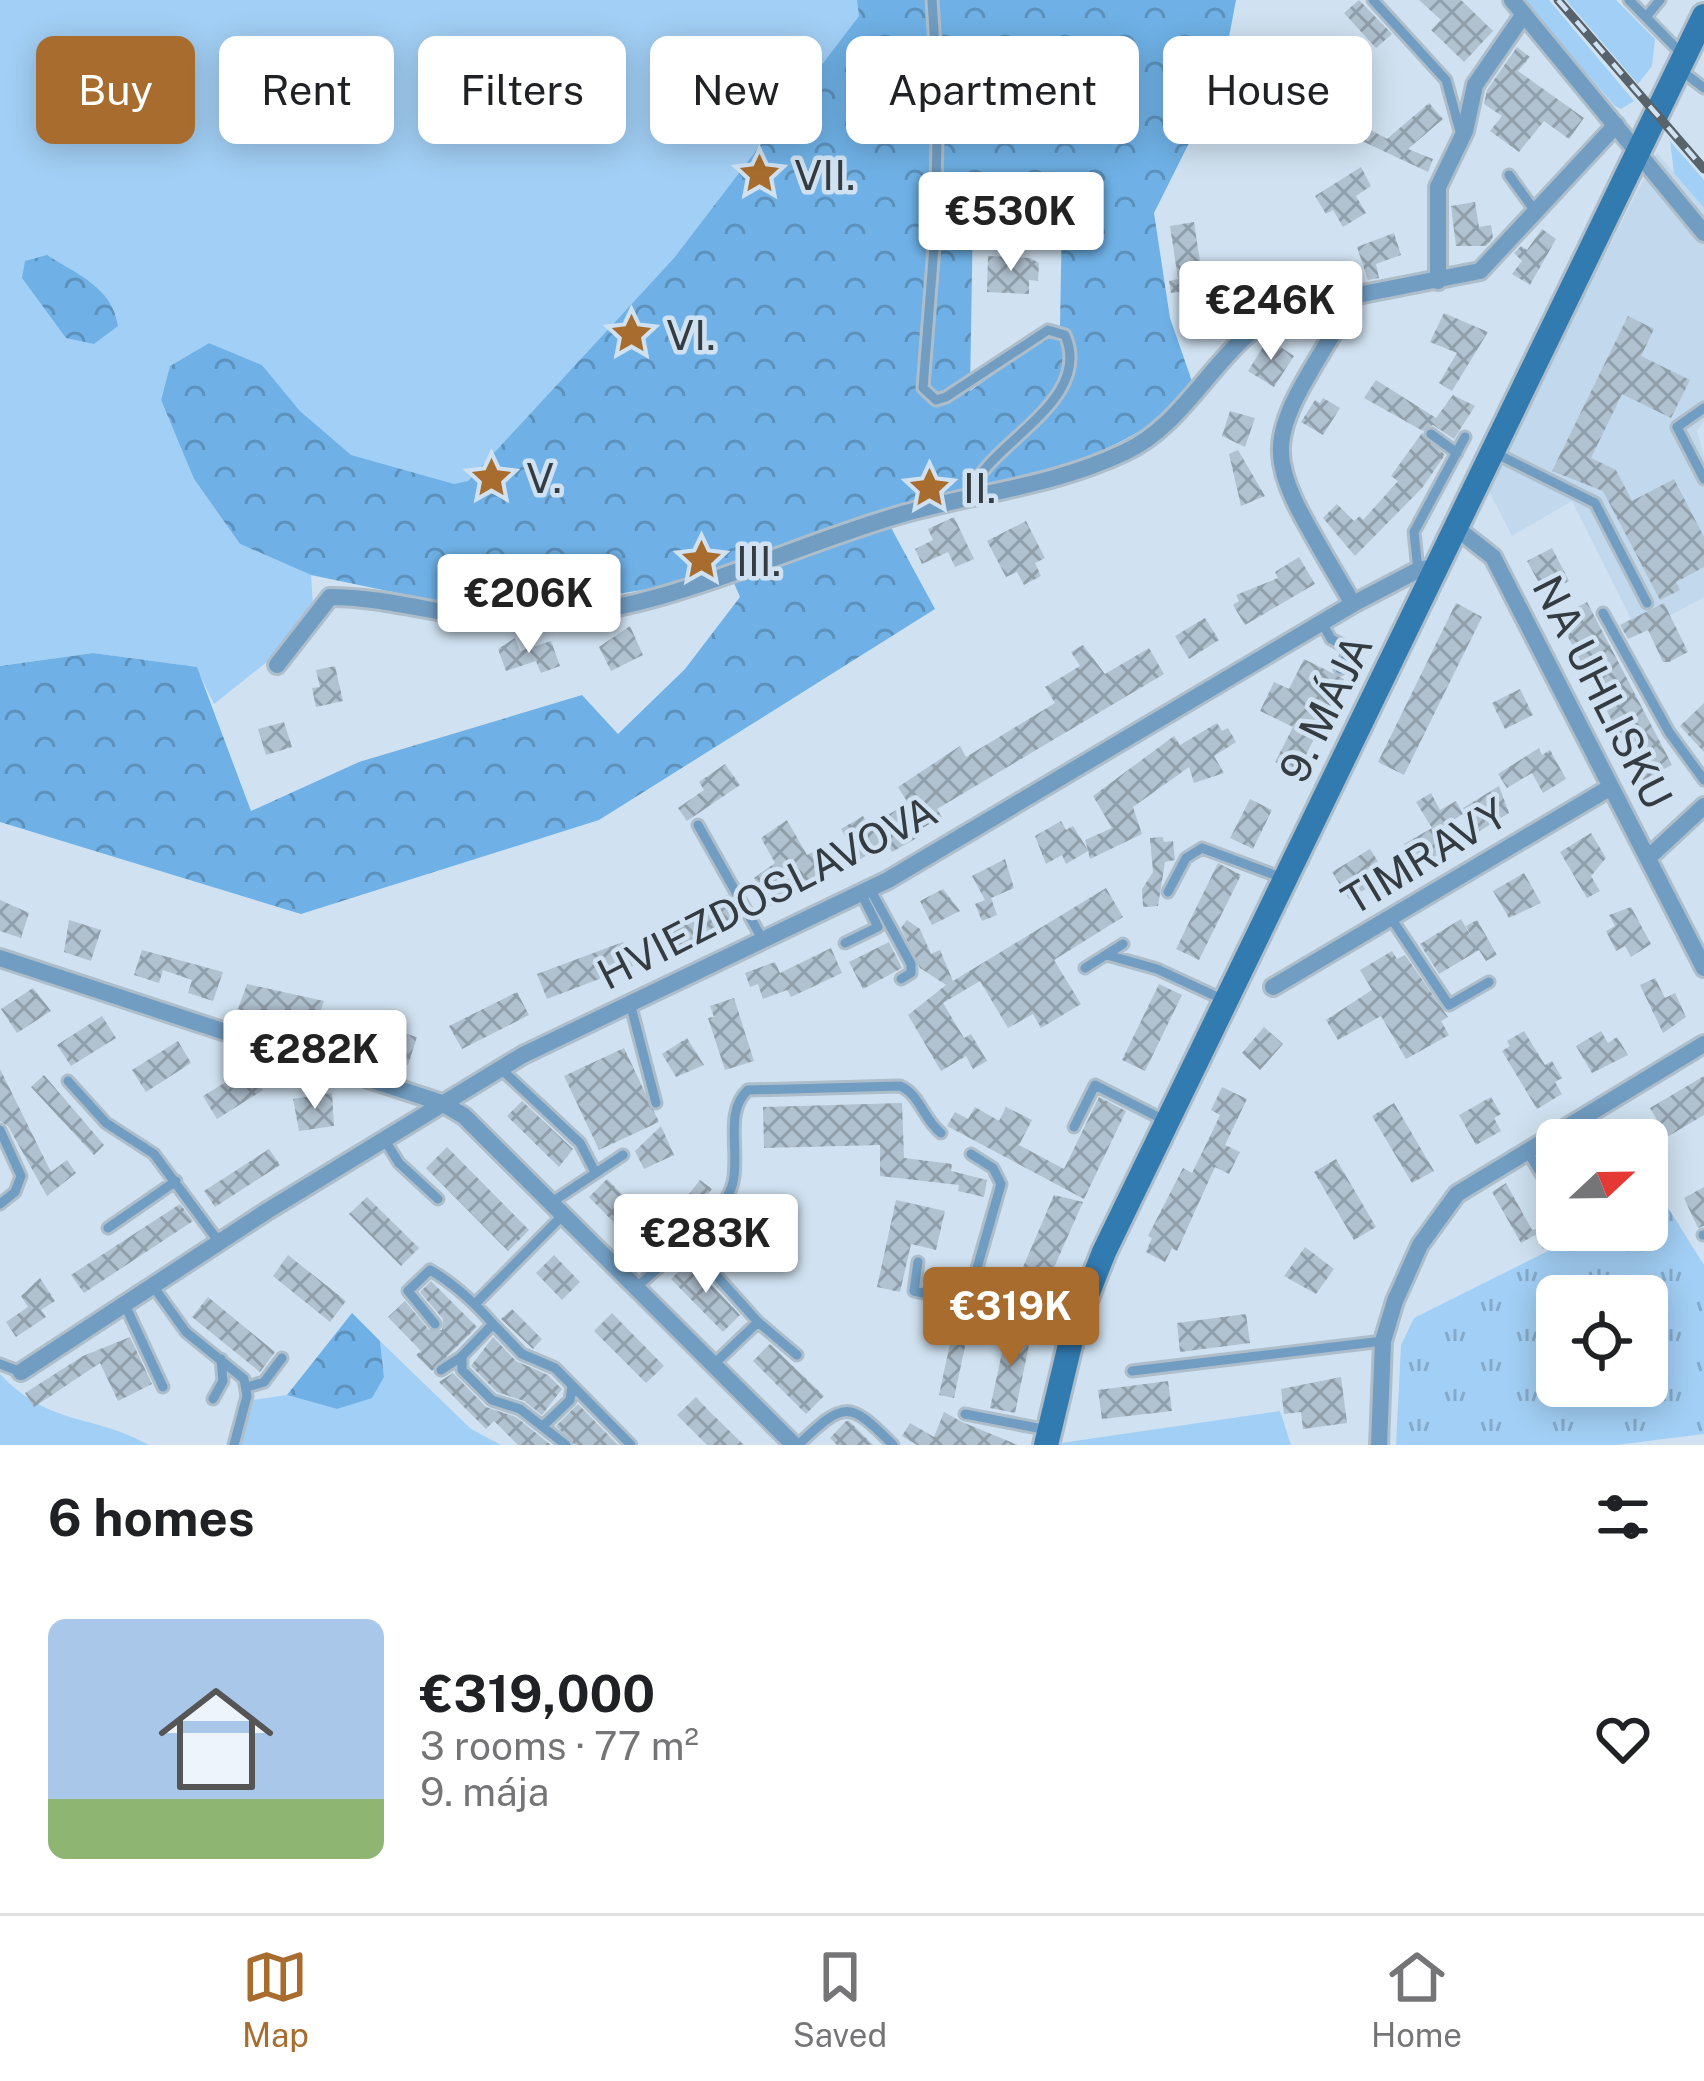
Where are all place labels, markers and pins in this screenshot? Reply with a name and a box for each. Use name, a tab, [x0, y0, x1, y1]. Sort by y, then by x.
place label: VII.	[794, 150, 855, 199]
place icon: VII.	[737, 151, 783, 197]
pin: €530K	[927, 172, 1095, 274]
pin: €246K	[1187, 261, 1355, 363]
place label: VI.	[666, 310, 716, 359]
place icon: VI.	[609, 311, 655, 357]
place label: V.	[526, 453, 562, 502]
place icon: V.	[469, 454, 515, 500]
place label: II.	[963, 463, 996, 512]
place icon: II.	[906, 464, 952, 510]
place label: III.	[736, 536, 781, 585]
place icon: III.	[679, 537, 725, 583]
pin: €206K	[445, 554, 613, 656]
pin: €282K	[231, 1010, 399, 1112]
pin: €283K	[622, 1194, 790, 1296]
pin: €319K	[927, 1267, 1095, 1369]

